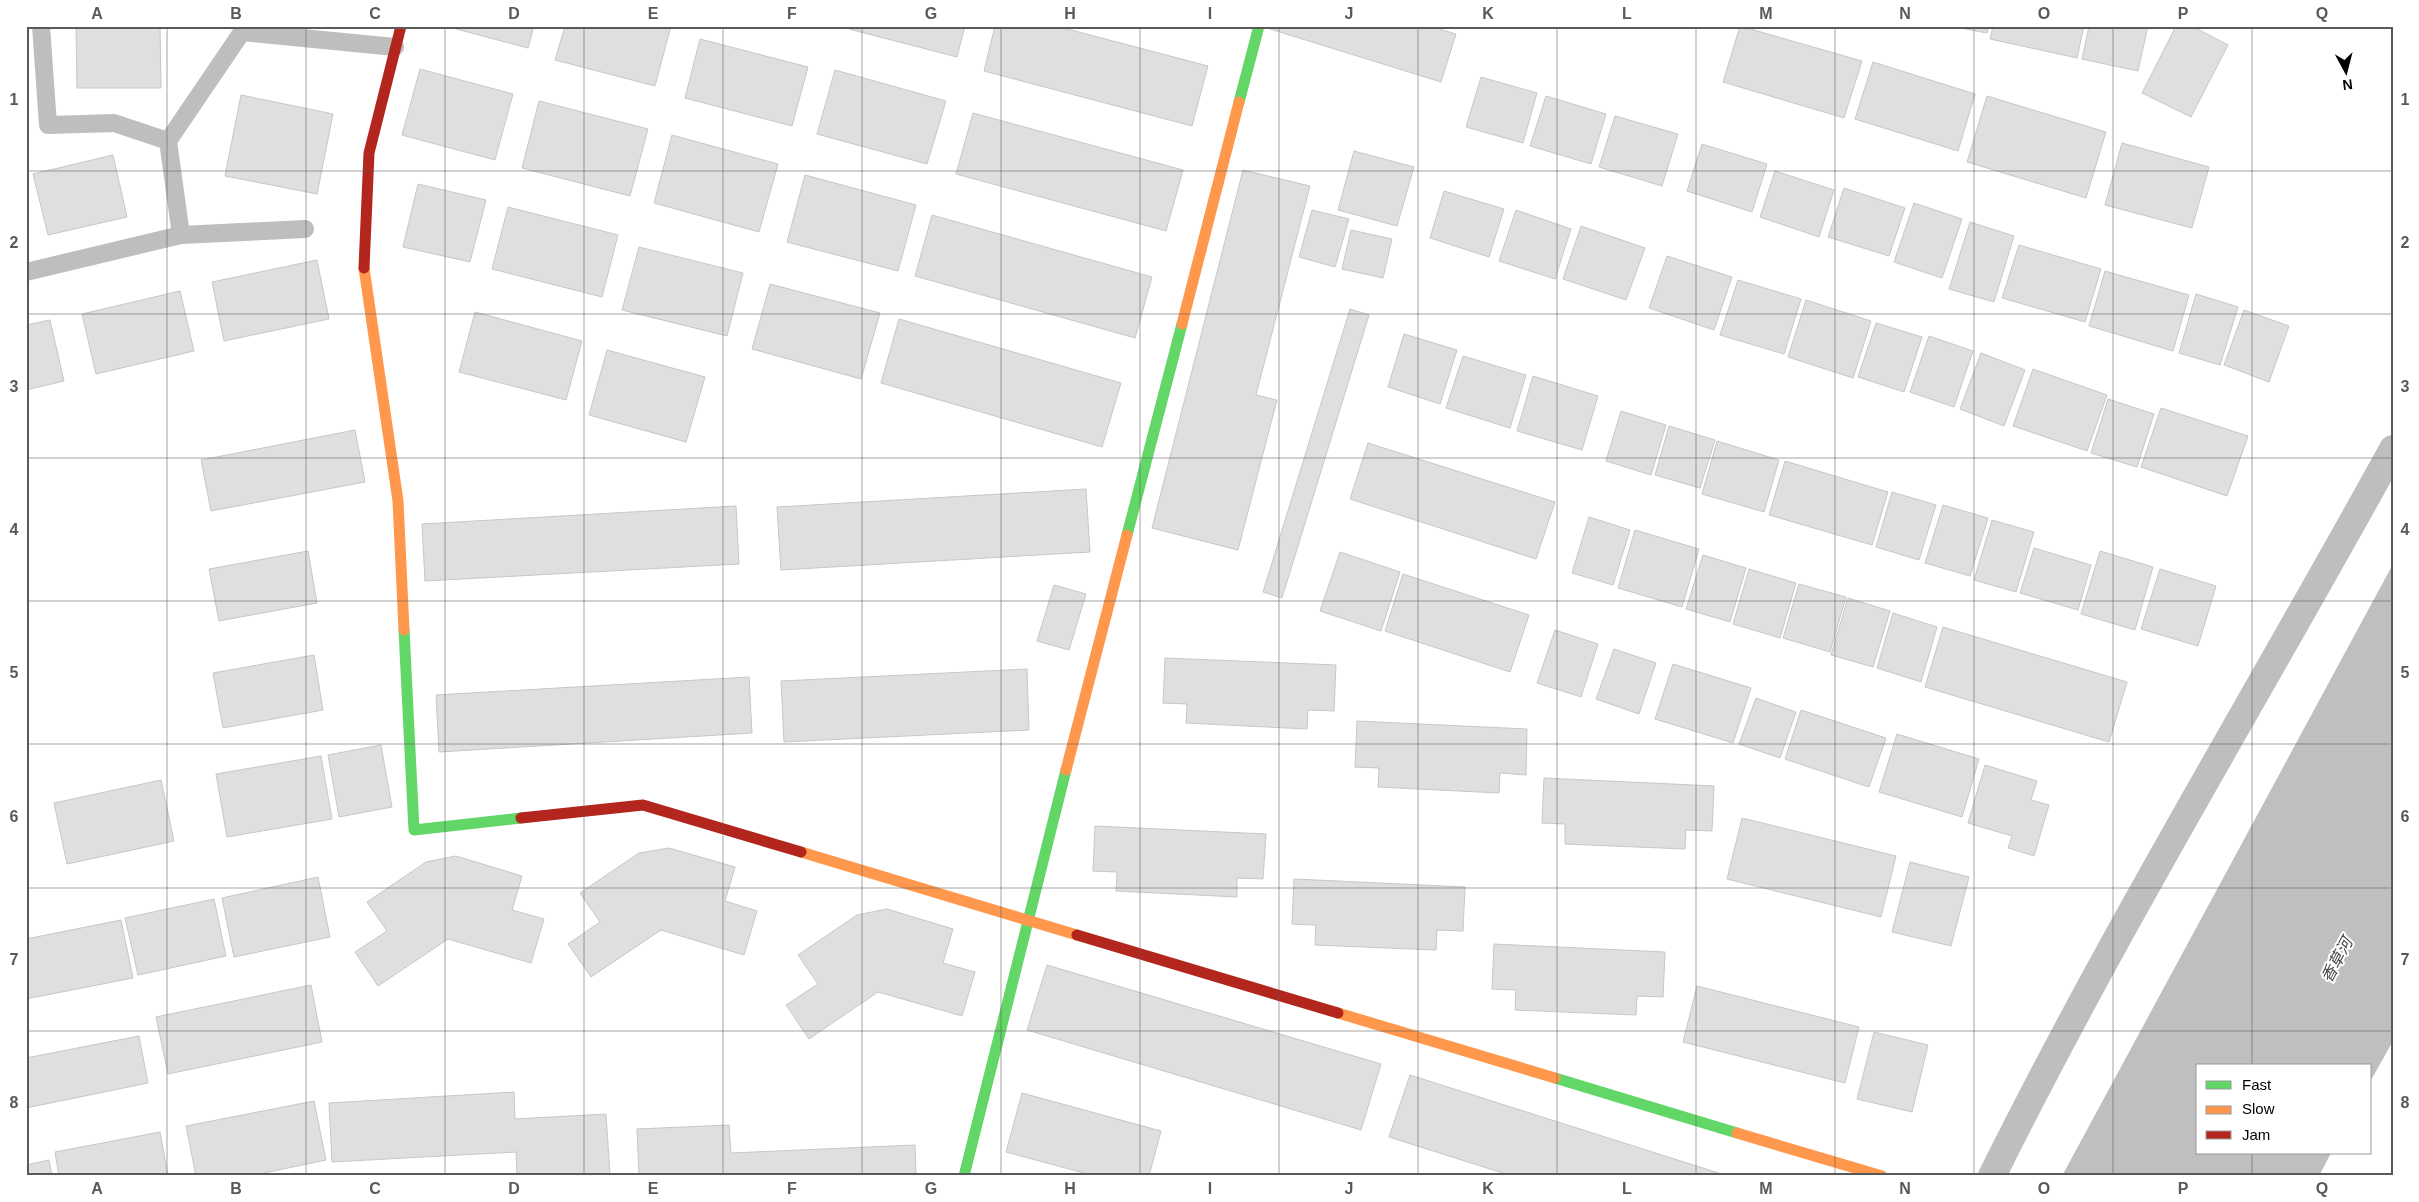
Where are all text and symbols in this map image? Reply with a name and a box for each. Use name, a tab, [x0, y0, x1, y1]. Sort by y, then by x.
text: A	[91, 5, 103, 22]
text: B	[230, 5, 242, 22]
text: C	[369, 5, 381, 22]
text: D	[508, 5, 520, 22]
text: E	[648, 5, 659, 22]
text: F	[787, 5, 797, 22]
text: G	[925, 5, 937, 22]
text: H	[1064, 5, 1076, 22]
text: I	[1208, 5, 1212, 22]
text: J	[1345, 5, 1353, 22]
text: K	[1482, 5, 1494, 22]
text: L	[1622, 5, 1632, 22]
text: M	[1759, 5, 1773, 22]
text: N	[1899, 5, 1911, 22]
text: O	[2038, 5, 2050, 22]
text: P	[2178, 5, 2189, 22]
text: Q	[2316, 5, 2328, 22]
north arrow	[2322, 48, 2372, 98]
text: N	[2342, 76, 2354, 93]
text: 1	[10, 91, 19, 108]
text: 1	[2401, 91, 2410, 108]
text: 2	[10, 234, 19, 251]
text: 2	[2401, 234, 2410, 251]
text: 3	[10, 378, 19, 395]
text: 3	[2401, 378, 2410, 395]
text: 4	[10, 521, 19, 538]
text: 4	[2401, 521, 2410, 538]
text: 5	[10, 664, 19, 681]
text: 5	[2401, 664, 2410, 681]
text: 6	[10, 808, 19, 825]
text: 6	[2401, 808, 2410, 825]
water label: 香草河	[2318, 932, 2357, 985]
text: 7	[10, 951, 19, 968]
text: 7	[2401, 951, 2410, 968]
legend	[2196, 1064, 2372, 1154]
text: Fast	[2242, 1076, 2272, 1093]
text: 8	[10, 1094, 19, 1111]
text: 8	[2401, 1094, 2410, 1111]
text: Slow	[2242, 1100, 2275, 1117]
text: Jam	[2242, 1126, 2270, 1143]
text: A	[91, 1180, 103, 1197]
text: B	[230, 1180, 242, 1197]
text: C	[369, 1180, 381, 1197]
text: D	[508, 1180, 520, 1197]
text: E	[648, 1180, 659, 1197]
text: F	[787, 1180, 797, 1197]
text: G	[925, 1180, 937, 1197]
text: H	[1064, 1180, 1076, 1197]
text: I	[1208, 1180, 1212, 1197]
text: J	[1345, 1180, 1353, 1197]
text: K	[1482, 1180, 1494, 1197]
text: L	[1622, 1180, 1632, 1197]
text: M	[1759, 1180, 1773, 1197]
text: N	[1899, 1180, 1911, 1197]
text: O	[2038, 1180, 2050, 1197]
text: P	[2178, 1180, 2189, 1197]
text: Q	[2316, 1180, 2328, 1197]

